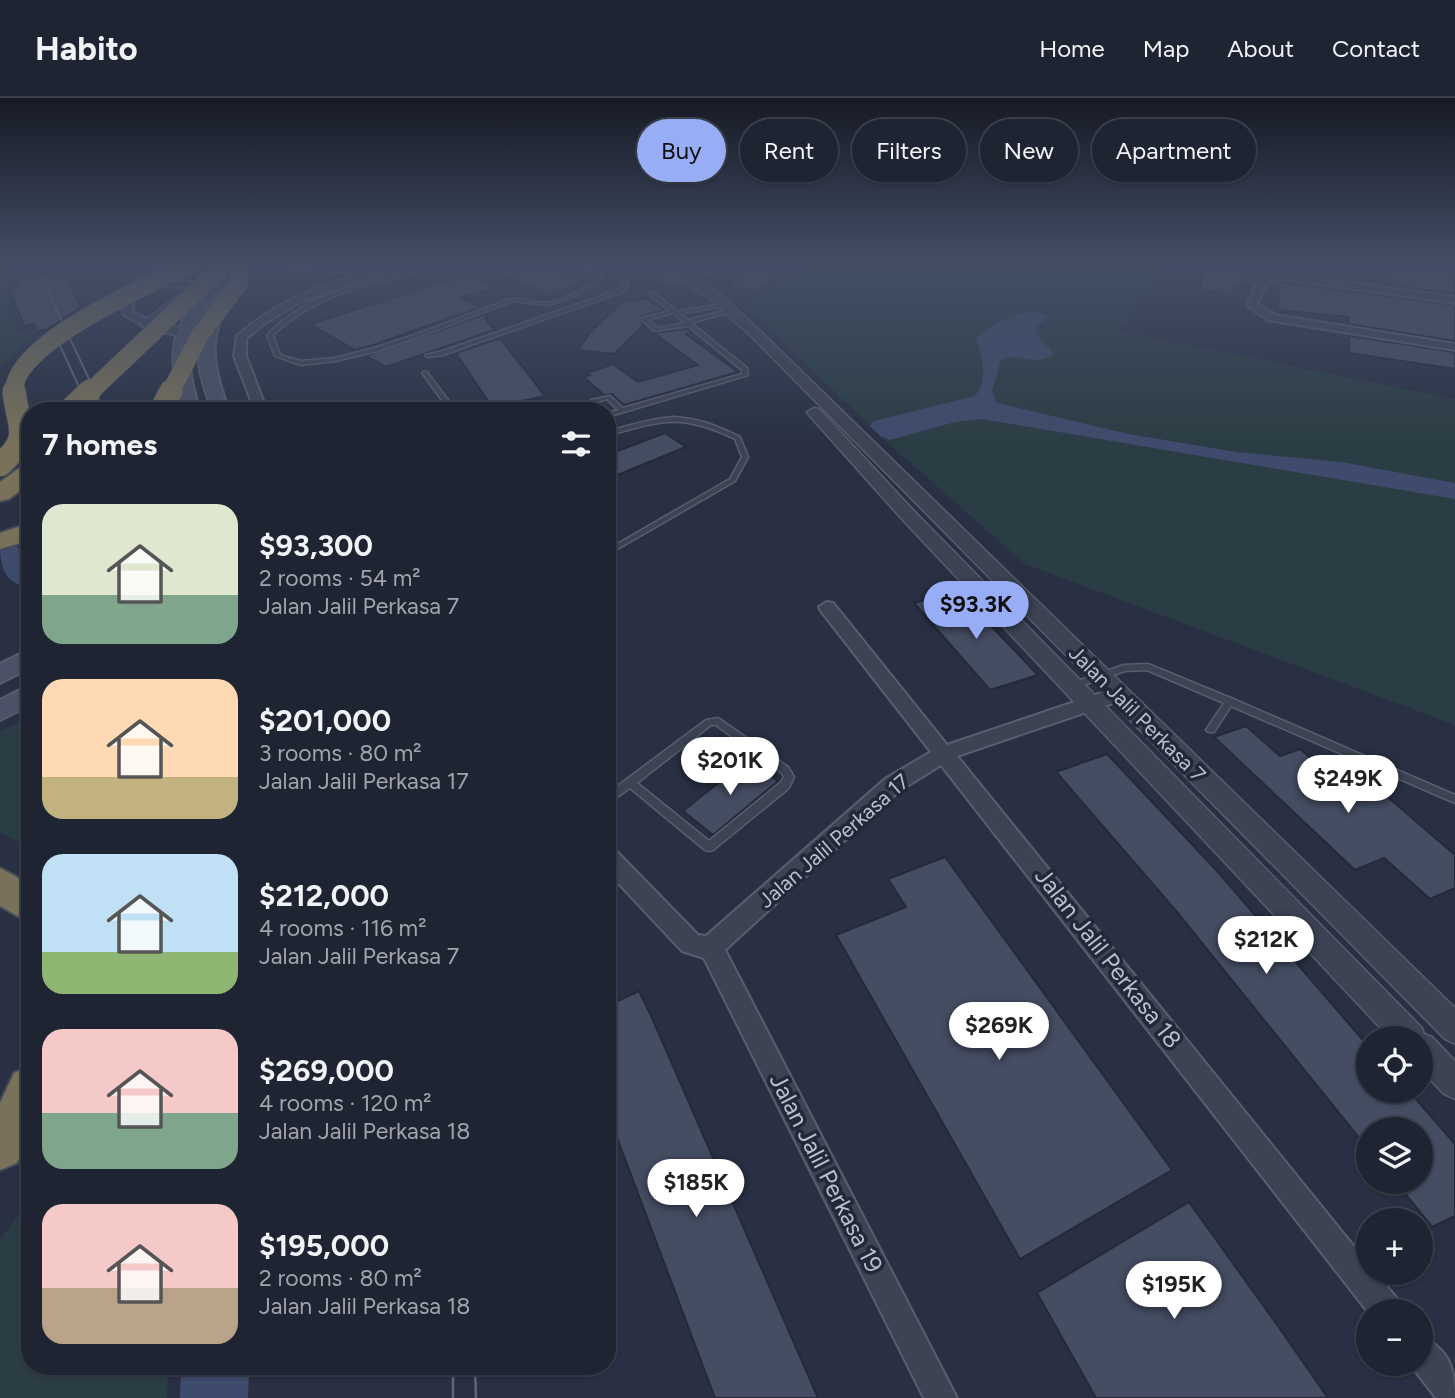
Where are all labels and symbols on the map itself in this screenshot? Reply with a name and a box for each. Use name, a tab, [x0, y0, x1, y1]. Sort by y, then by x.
pin: $93.3K	[919, 582, 1033, 641]
street label: Jalan Jalil Perkasa 7	[1064, 640, 1211, 787]
pin: $201K	[681, 738, 779, 797]
pin: $249K	[1299, 756, 1397, 815]
street label: Jalan Jalil Perkasa 17	[753, 768, 914, 913]
street label: Jalan Jalil Perkasa 18	[1029, 862, 1188, 1054]
pin: $212K	[1217, 916, 1315, 976]
pin: $269K	[950, 1002, 1048, 1062]
street label: Jalan Jalil Perkasa 19	[764, 1068, 889, 1277]
pin: $185K	[647, 1160, 745, 1219]
pin: $195K	[1125, 1262, 1223, 1321]

